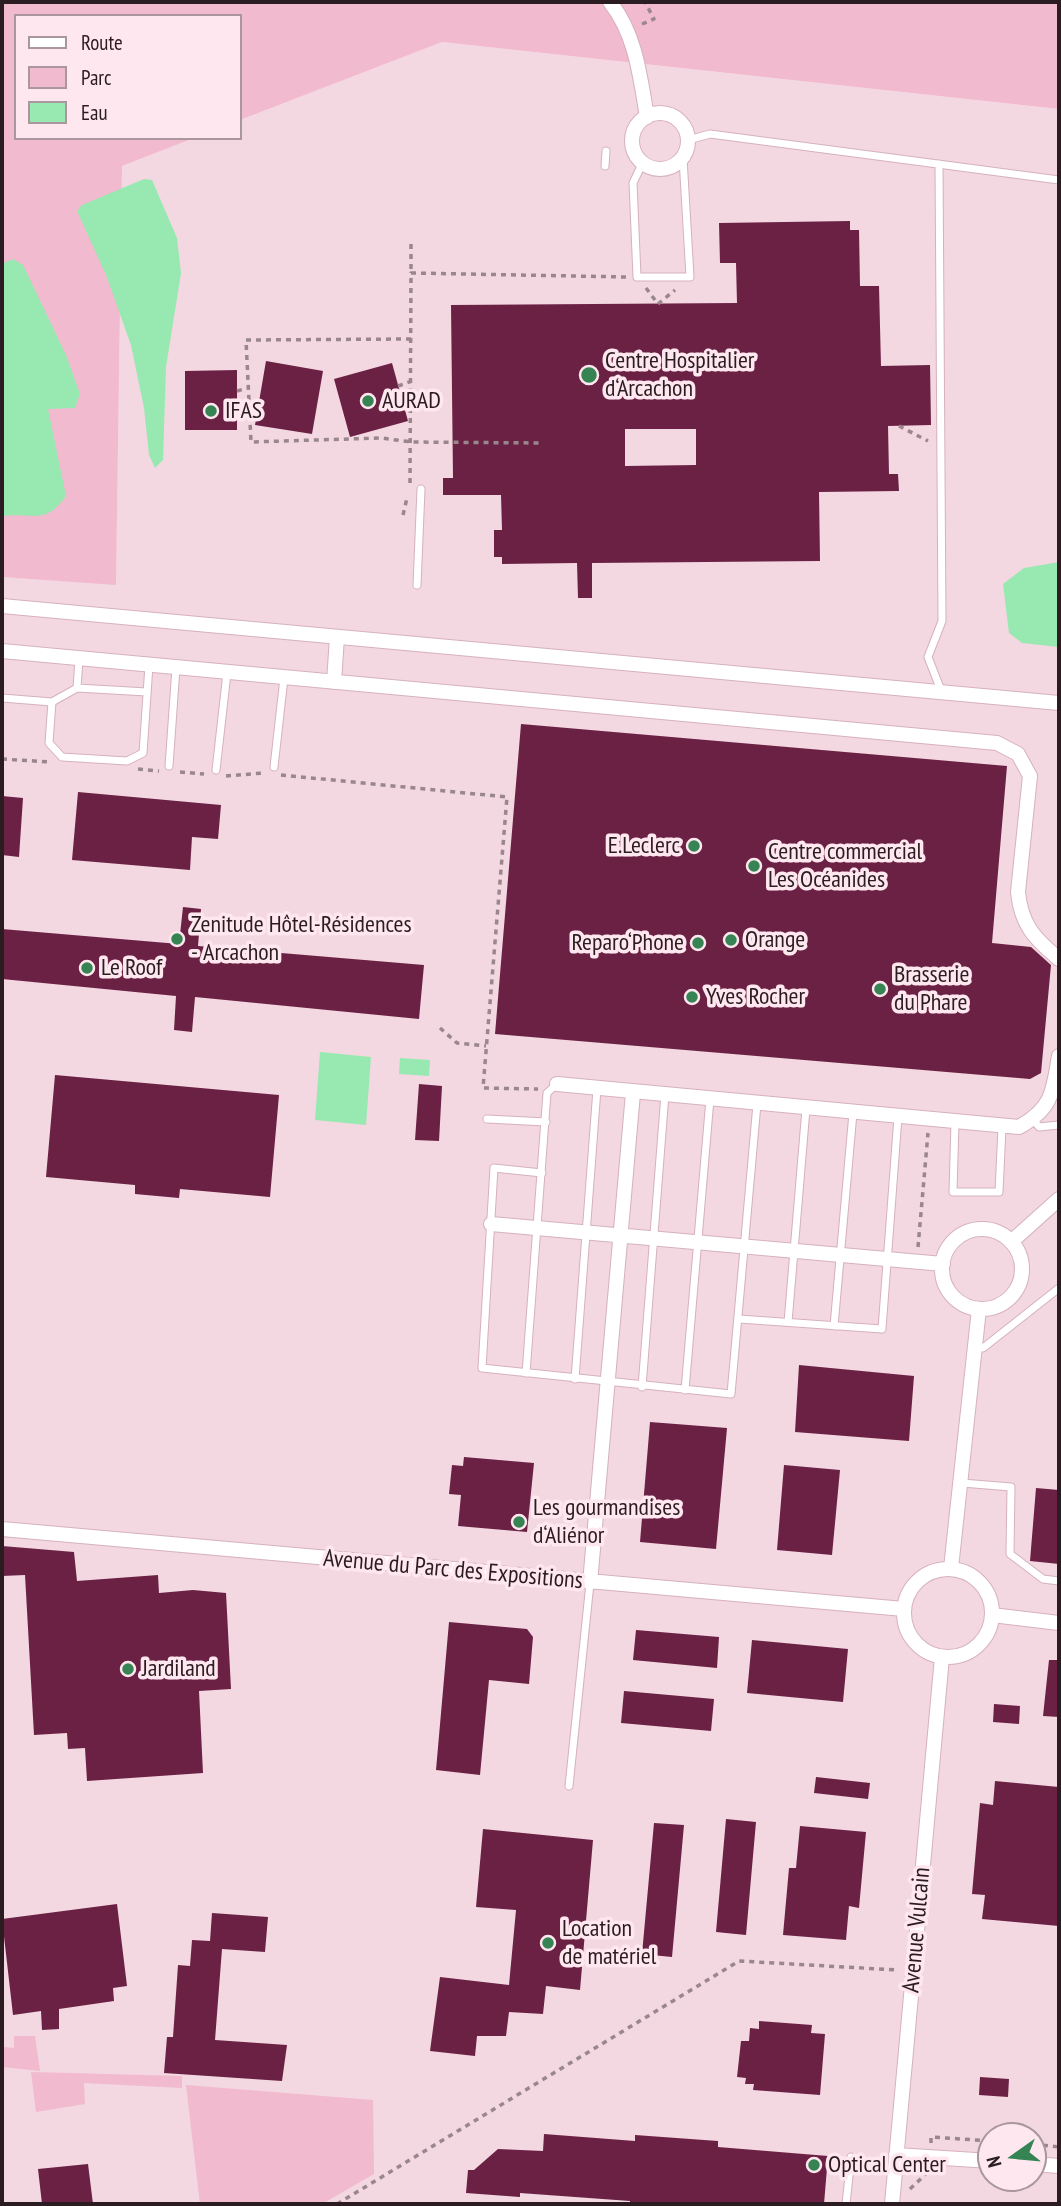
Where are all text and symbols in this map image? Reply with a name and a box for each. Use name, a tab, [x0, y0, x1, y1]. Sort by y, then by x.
legend	[14, 14, 242, 140]
text: Route	[81, 29, 123, 56]
text: Parc	[81, 64, 112, 91]
text: Eau	[81, 99, 108, 126]
place label: Centre Hospitalier d‘Arcachon	[605, 347, 754, 403]
marker: Centre Hospitalier d‘Arcachon	[579, 365, 599, 385]
place label: AURAD	[382, 387, 441, 415]
marker: AURAD	[360, 393, 376, 409]
place label: IFAS	[225, 397, 262, 425]
marker: IFAS	[203, 403, 219, 419]
place label: E.Leclerc	[608, 832, 680, 860]
marker: E.Leclerc	[686, 838, 702, 854]
place label: Centre commercial Les Océanides	[768, 838, 922, 894]
marker: Centre commercial Les Océanides	[746, 858, 762, 874]
place label: Zenitude Hôtel-Résidences - Arcachon	[191, 911, 412, 967]
place label: Orange	[745, 926, 805, 954]
place label: Reparo‘Phone	[572, 929, 684, 957]
marker: Zenitude Hôtel-Résidences - Arcachon	[169, 931, 185, 947]
marker: Orange	[723, 932, 739, 948]
marker: Reparo‘Phone	[690, 935, 706, 951]
place label: Le Roof	[101, 954, 162, 982]
marker: Le Roof	[79, 960, 95, 976]
place label: Brasserie du Phare	[894, 961, 969, 1017]
marker: Brasserie du Phare	[872, 981, 888, 997]
place label: Yves Rocher	[706, 983, 805, 1011]
marker: Yves Rocher	[684, 989, 700, 1005]
place label: Les gourmandises d‘Aliénor	[533, 1494, 680, 1550]
marker: Les gourmandises d‘Aliénor	[511, 1514, 527, 1530]
street label: Avenue du Parc des Expositions	[322, 1544, 584, 1596]
place label: Jardiland	[142, 1655, 216, 1683]
marker: Jardiland	[120, 1661, 136, 1677]
street label: Avenue Vulcain	[897, 1866, 937, 1994]
place label: Location de matériel	[562, 1915, 656, 1971]
marker: Location de matériel	[540, 1935, 556, 1951]
north arrow	[977, 2122, 1047, 2192]
place label: Optical Center	[828, 2151, 946, 2179]
text: N	[981, 2154, 1007, 2170]
marker: Optical Center	[806, 2157, 822, 2173]

